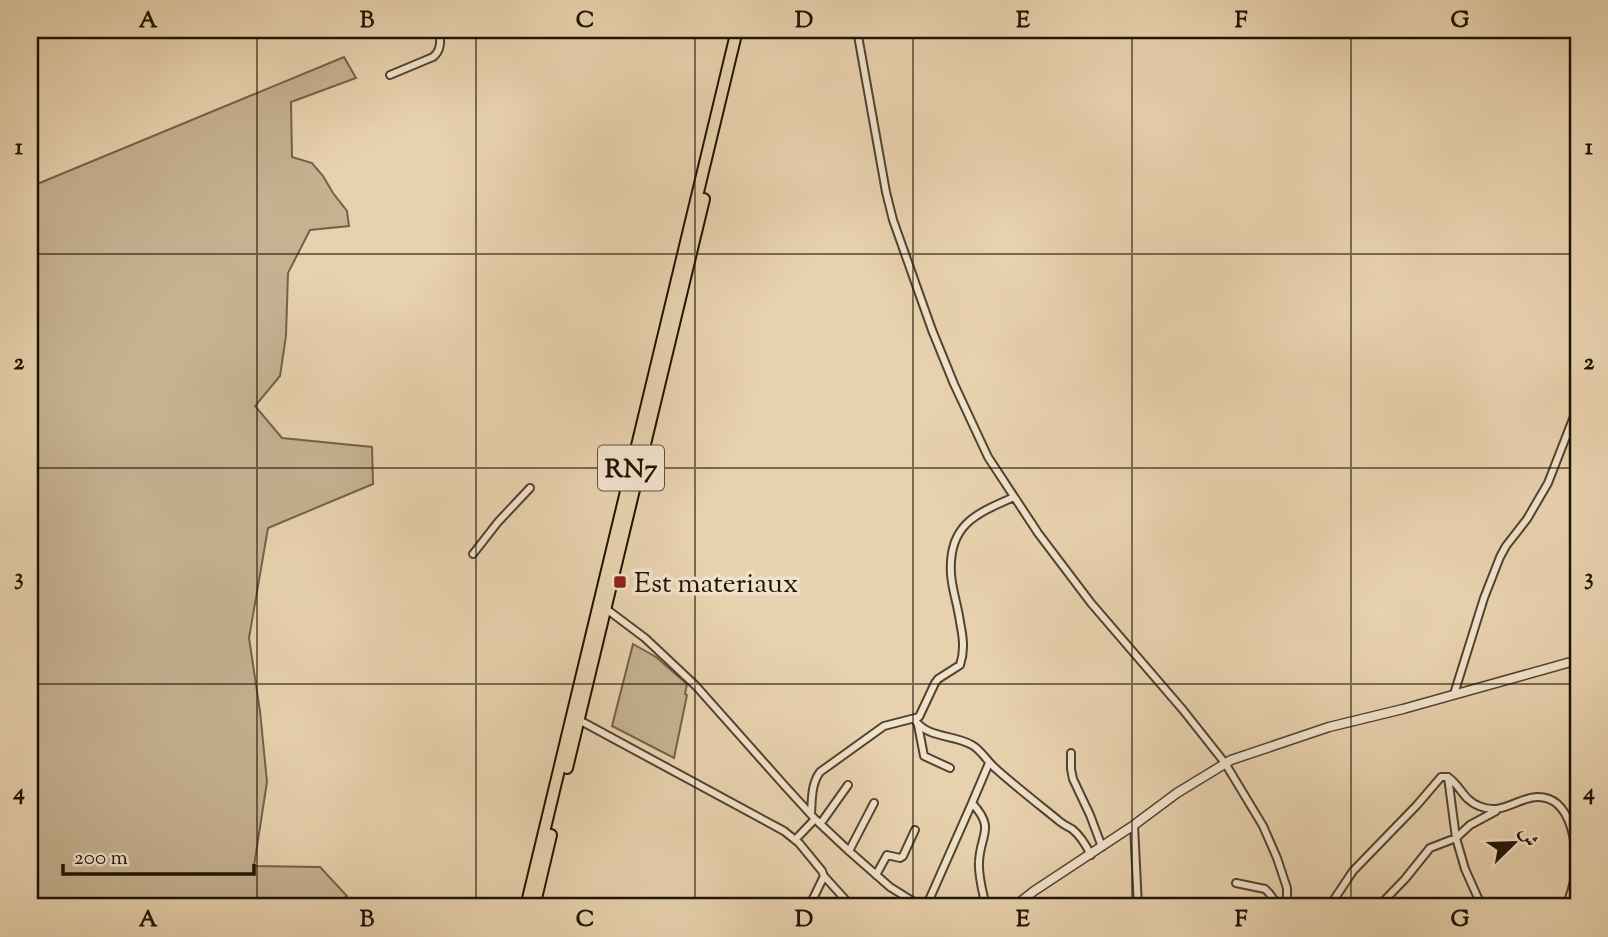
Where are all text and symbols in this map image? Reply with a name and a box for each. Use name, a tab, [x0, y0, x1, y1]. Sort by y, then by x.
text: A	[139, 5, 158, 38]
text: B	[360, 5, 375, 38]
text: C	[576, 5, 594, 38]
text: D	[795, 5, 813, 38]
text: E	[1016, 5, 1030, 38]
text: F	[1235, 5, 1248, 38]
text: G	[1451, 5, 1470, 38]
text: 1	[15, 132, 23, 165]
text: 1	[1585, 132, 1593, 165]
text: 2	[14, 347, 25, 380]
text: 2	[1584, 347, 1595, 380]
road number: RN7	[598, 446, 664, 490]
text: 3	[14, 562, 24, 595]
text: 3	[1584, 562, 1594, 595]
place label: Est materiaux	[634, 565, 798, 605]
marker: Est materiaux	[612, 574, 628, 590]
text: 4	[12, 777, 25, 810]
text: 4	[1582, 777, 1595, 810]
north arrow	[1478, 808, 1548, 878]
text: ش	[1511, 823, 1543, 851]
scale bar	[63, 832, 254, 876]
text: 200 m	[74, 844, 128, 874]
text: A	[139, 904, 158, 937]
text: B	[360, 904, 375, 937]
text: C	[576, 904, 594, 937]
text: D	[795, 904, 813, 937]
text: E	[1016, 904, 1030, 937]
text: F	[1235, 904, 1248, 937]
text: G	[1451, 904, 1470, 937]

